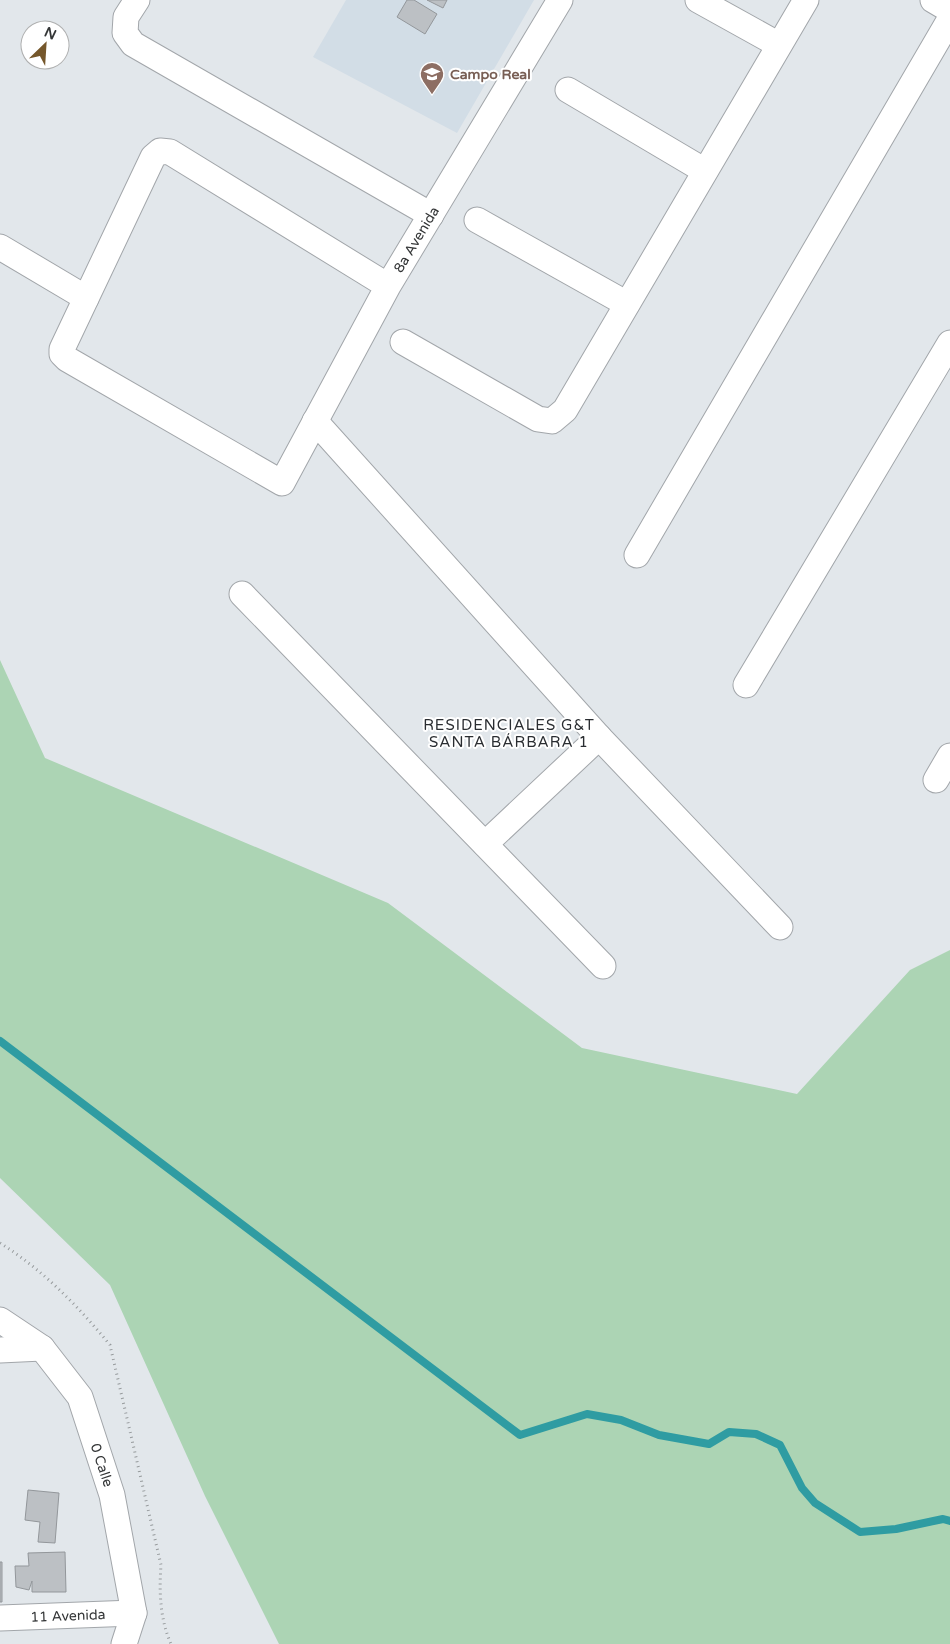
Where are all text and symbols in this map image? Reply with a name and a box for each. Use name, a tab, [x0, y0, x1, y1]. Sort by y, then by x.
north arrow	[20, 20, 70, 70]
text: N	[42, 24, 59, 44]
school or university icon: Campo Real	[419, 61, 445, 95]
place label: Campo Real	[450, 66, 531, 83]
street label: 8a Avenida	[390, 203, 442, 276]
district label: RESIDENCIALES G&T SANTA BÁRBARA 1	[423, 716, 595, 751]
street label: 0 Calle	[87, 1441, 117, 1489]
street label: 11 Avenida	[30, 1606, 106, 1625]

